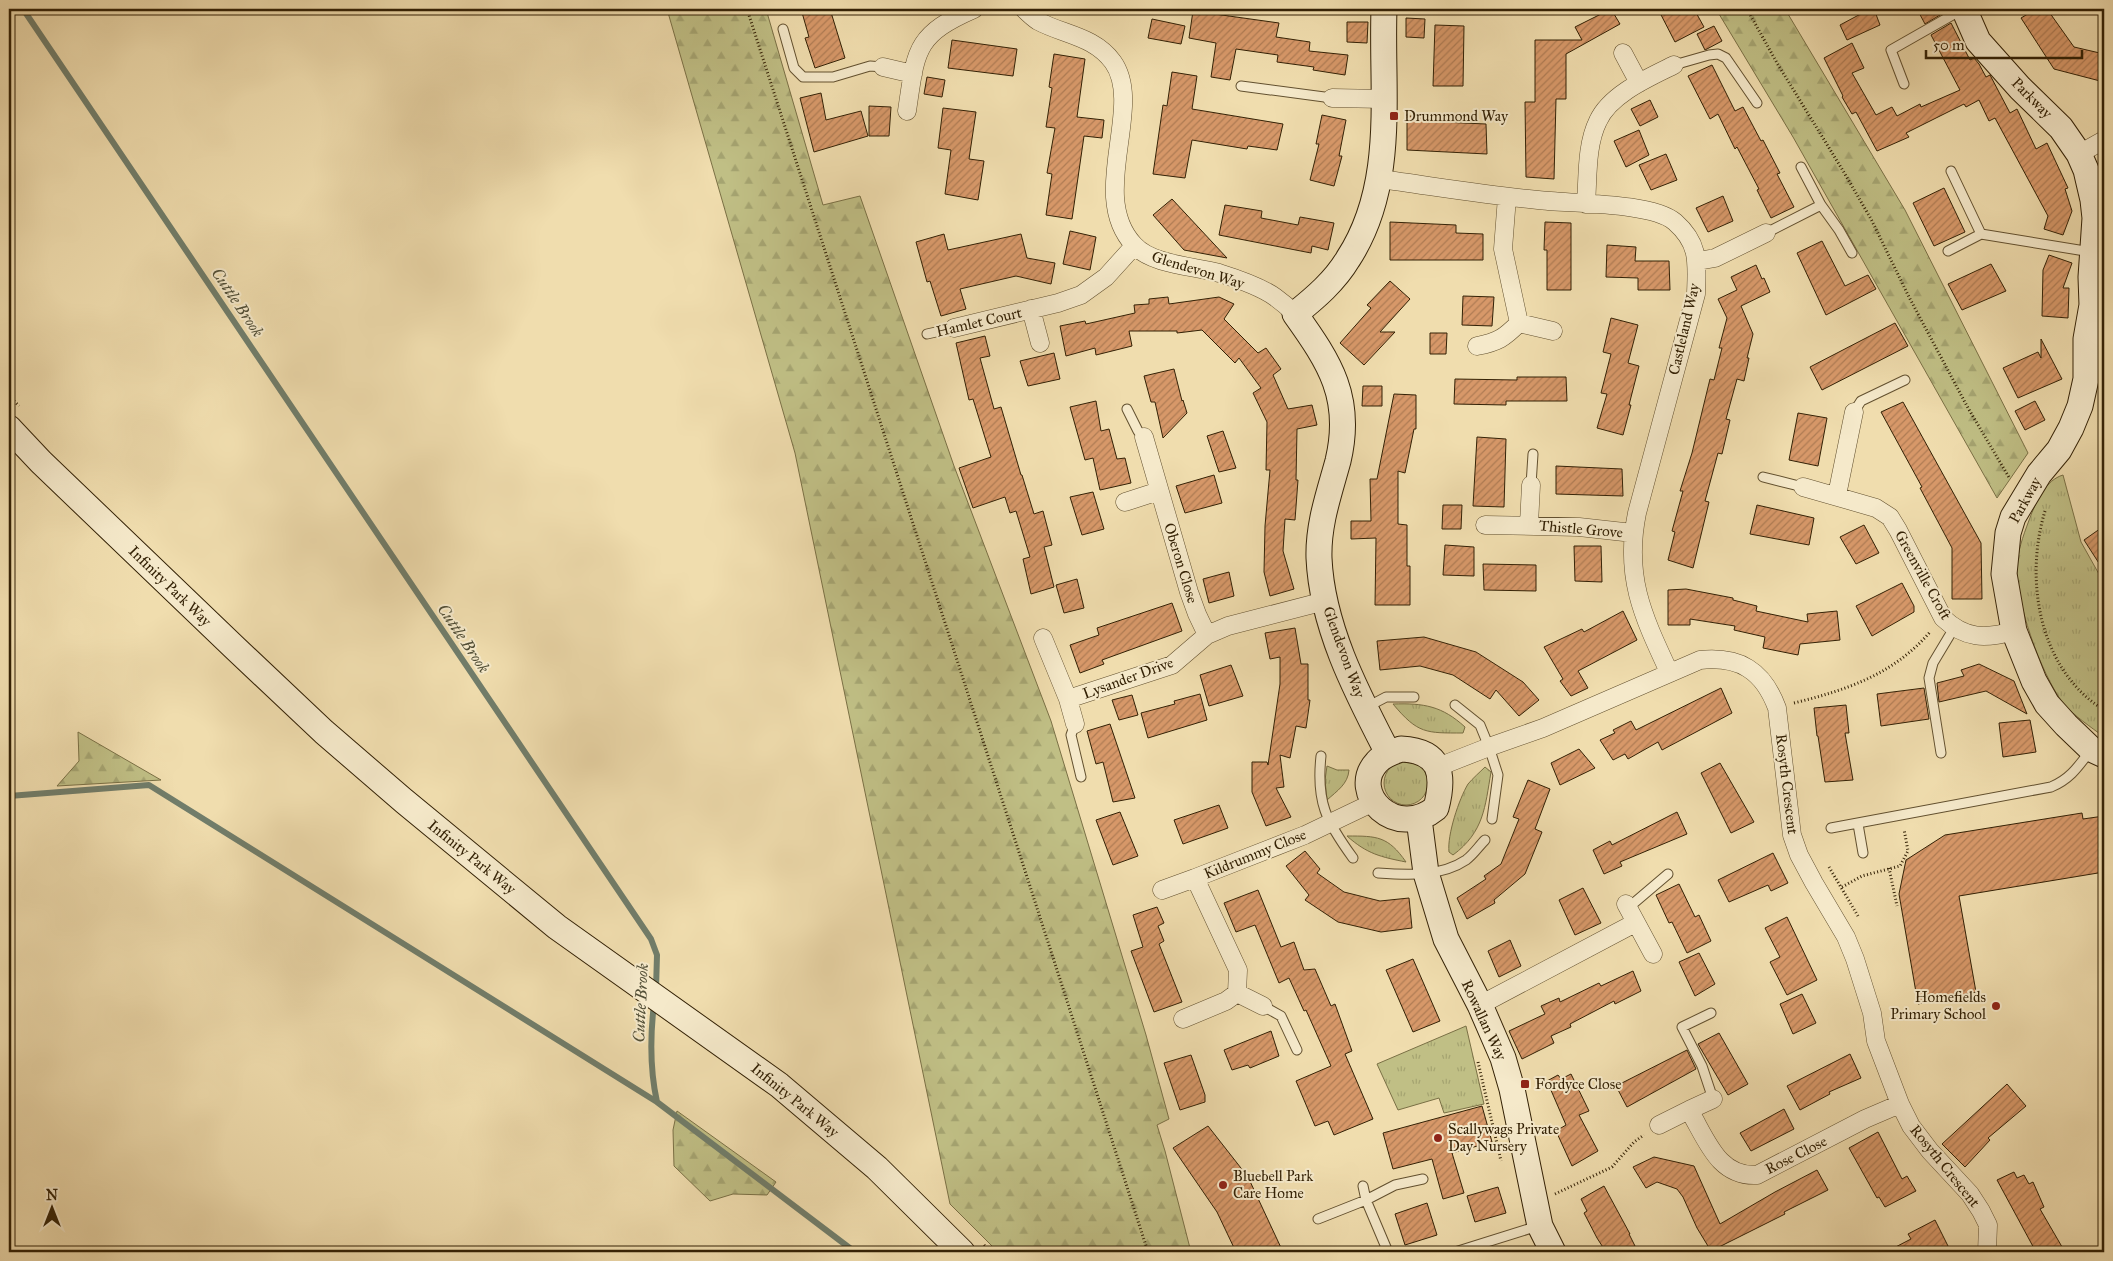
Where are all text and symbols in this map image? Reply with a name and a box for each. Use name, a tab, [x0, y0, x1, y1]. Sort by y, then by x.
scale bar	[1926, 28, 2082, 60]
text: 50 m	[1933, 36, 1965, 54]
street label: Parkway	[2008, 74, 2057, 123]
place label: Drummond Way	[1404, 107, 1509, 125]
marker: Drummond Way	[1388, 110, 1400, 122]
street label: Glendevon Way	[1150, 247, 1247, 293]
water label: Cuttle Brook	[208, 264, 268, 340]
street label: Castleland Way	[1665, 280, 1704, 377]
street label: Hamlet Court	[934, 303, 1024, 341]
street label: Parkway	[2005, 473, 2045, 526]
street label: Thistle Grove	[1538, 516, 1624, 542]
street label: Oberon Close	[1160, 521, 1202, 605]
street label: Greenville Croft	[1891, 527, 1955, 624]
street label: Infinity Park Way	[125, 542, 216, 631]
water label: Cuttle Brook	[434, 600, 494, 676]
street label: Glendevon Way	[1319, 604, 1369, 701]
street label: Lysander Drive	[1080, 653, 1176, 703]
street label: Rosyth Crescent	[1772, 733, 1802, 836]
street label: Infinity Park Way	[424, 816, 520, 899]
street label: Kildrummy Close	[1201, 825, 1309, 883]
water label: Cuttle Brook	[629, 963, 652, 1043]
street label: Rowallan Way	[1458, 977, 1511, 1064]
place label: Homefields Primary School	[1890, 988, 1987, 1023]
marker: Homefields Primary School	[1990, 1000, 2002, 1012]
street label: Infinity Park Way	[747, 1059, 843, 1142]
place label: Fordyce Close	[1535, 1075, 1621, 1093]
marker: Fordyce Close	[1519, 1078, 1531, 1090]
place label: Scallywags Private Day Nursery	[1448, 1120, 1559, 1155]
street label: Rosyth Crescent	[1906, 1121, 1984, 1211]
marker: Scallywags Private Day Nursery	[1432, 1132, 1444, 1144]
street label: Rose Close	[1762, 1132, 1830, 1178]
place label: Bluebell Park Care Home	[1233, 1167, 1313, 1202]
marker: Bluebell Park Care Home	[1217, 1179, 1229, 1191]
north arrow	[28, 1184, 78, 1234]
text: N	[46, 1187, 58, 1204]

